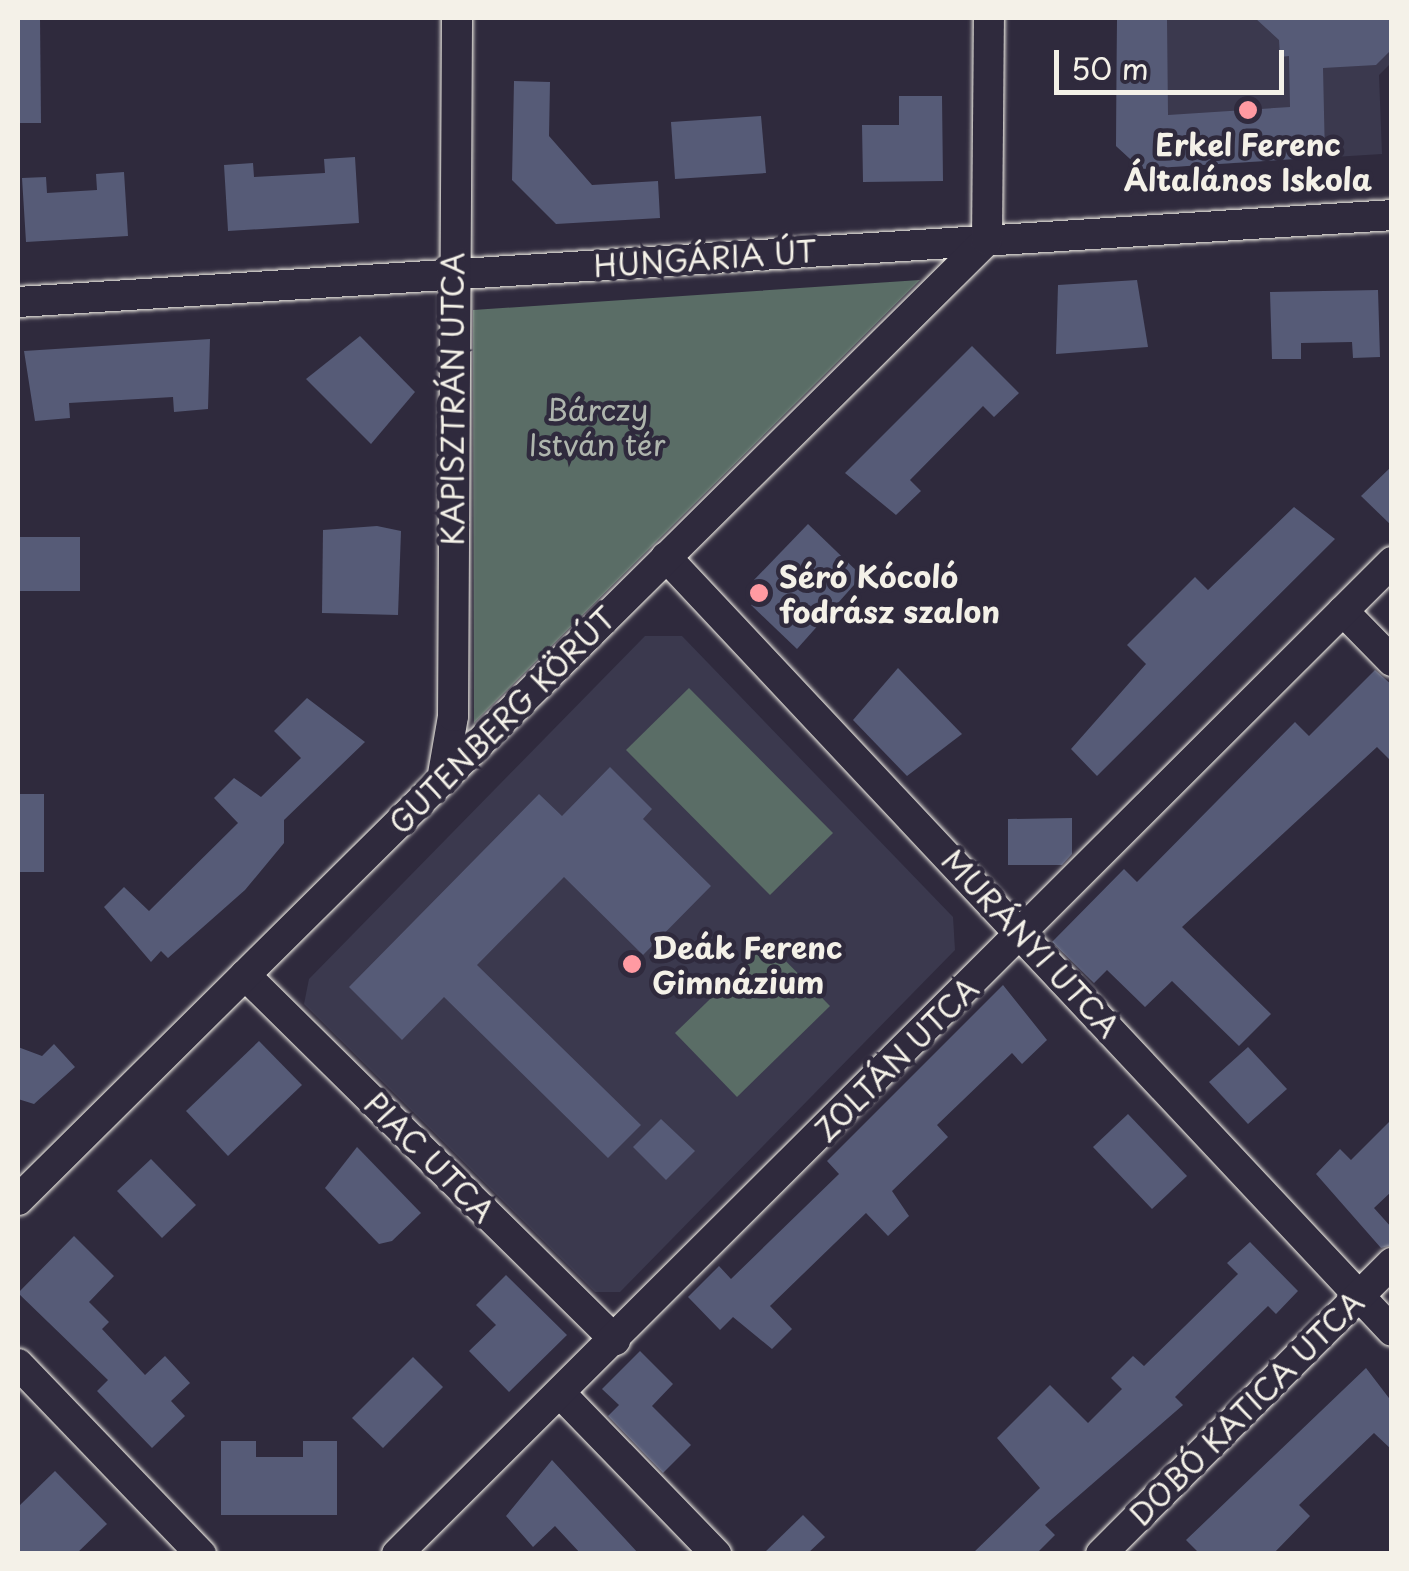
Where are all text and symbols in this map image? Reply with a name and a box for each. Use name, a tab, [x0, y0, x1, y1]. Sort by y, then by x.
scale bar	[1059, 30, 1289, 92]
text: 50 m	[1071, 45, 1149, 90]
marker: Erkel Ferenc Általános Iskola	[1237, 99, 1259, 121]
place label: Erkel Ferenc Általános Iskola	[1124, 126, 1372, 196]
street label: HUNGÁRIA ÚT	[592, 232, 818, 284]
street label: KAPISZTRÁN UTCA	[434, 251, 470, 547]
park label: Bárczy István tér	[528, 391, 666, 462]
place label: Séró Kócoló fodrász szalon	[779, 558, 1000, 628]
marker: Séró Kócoló fodrász szalon	[748, 582, 770, 604]
street label: GUTENBERG KÖRÚT	[380, 598, 624, 842]
street label: MURÁNYI UTCA	[935, 841, 1127, 1045]
place label: Deák Ferenc Gimnázium	[652, 929, 844, 1000]
marker: Deák Ferenc Gimnázium	[621, 953, 643, 975]
street label: ZOLTÁN UTCA	[807, 970, 985, 1148]
street label: PIAC UTCA	[357, 1084, 503, 1230]
street label: DOBÓ KATICA UTCA	[1122, 1284, 1370, 1532]

